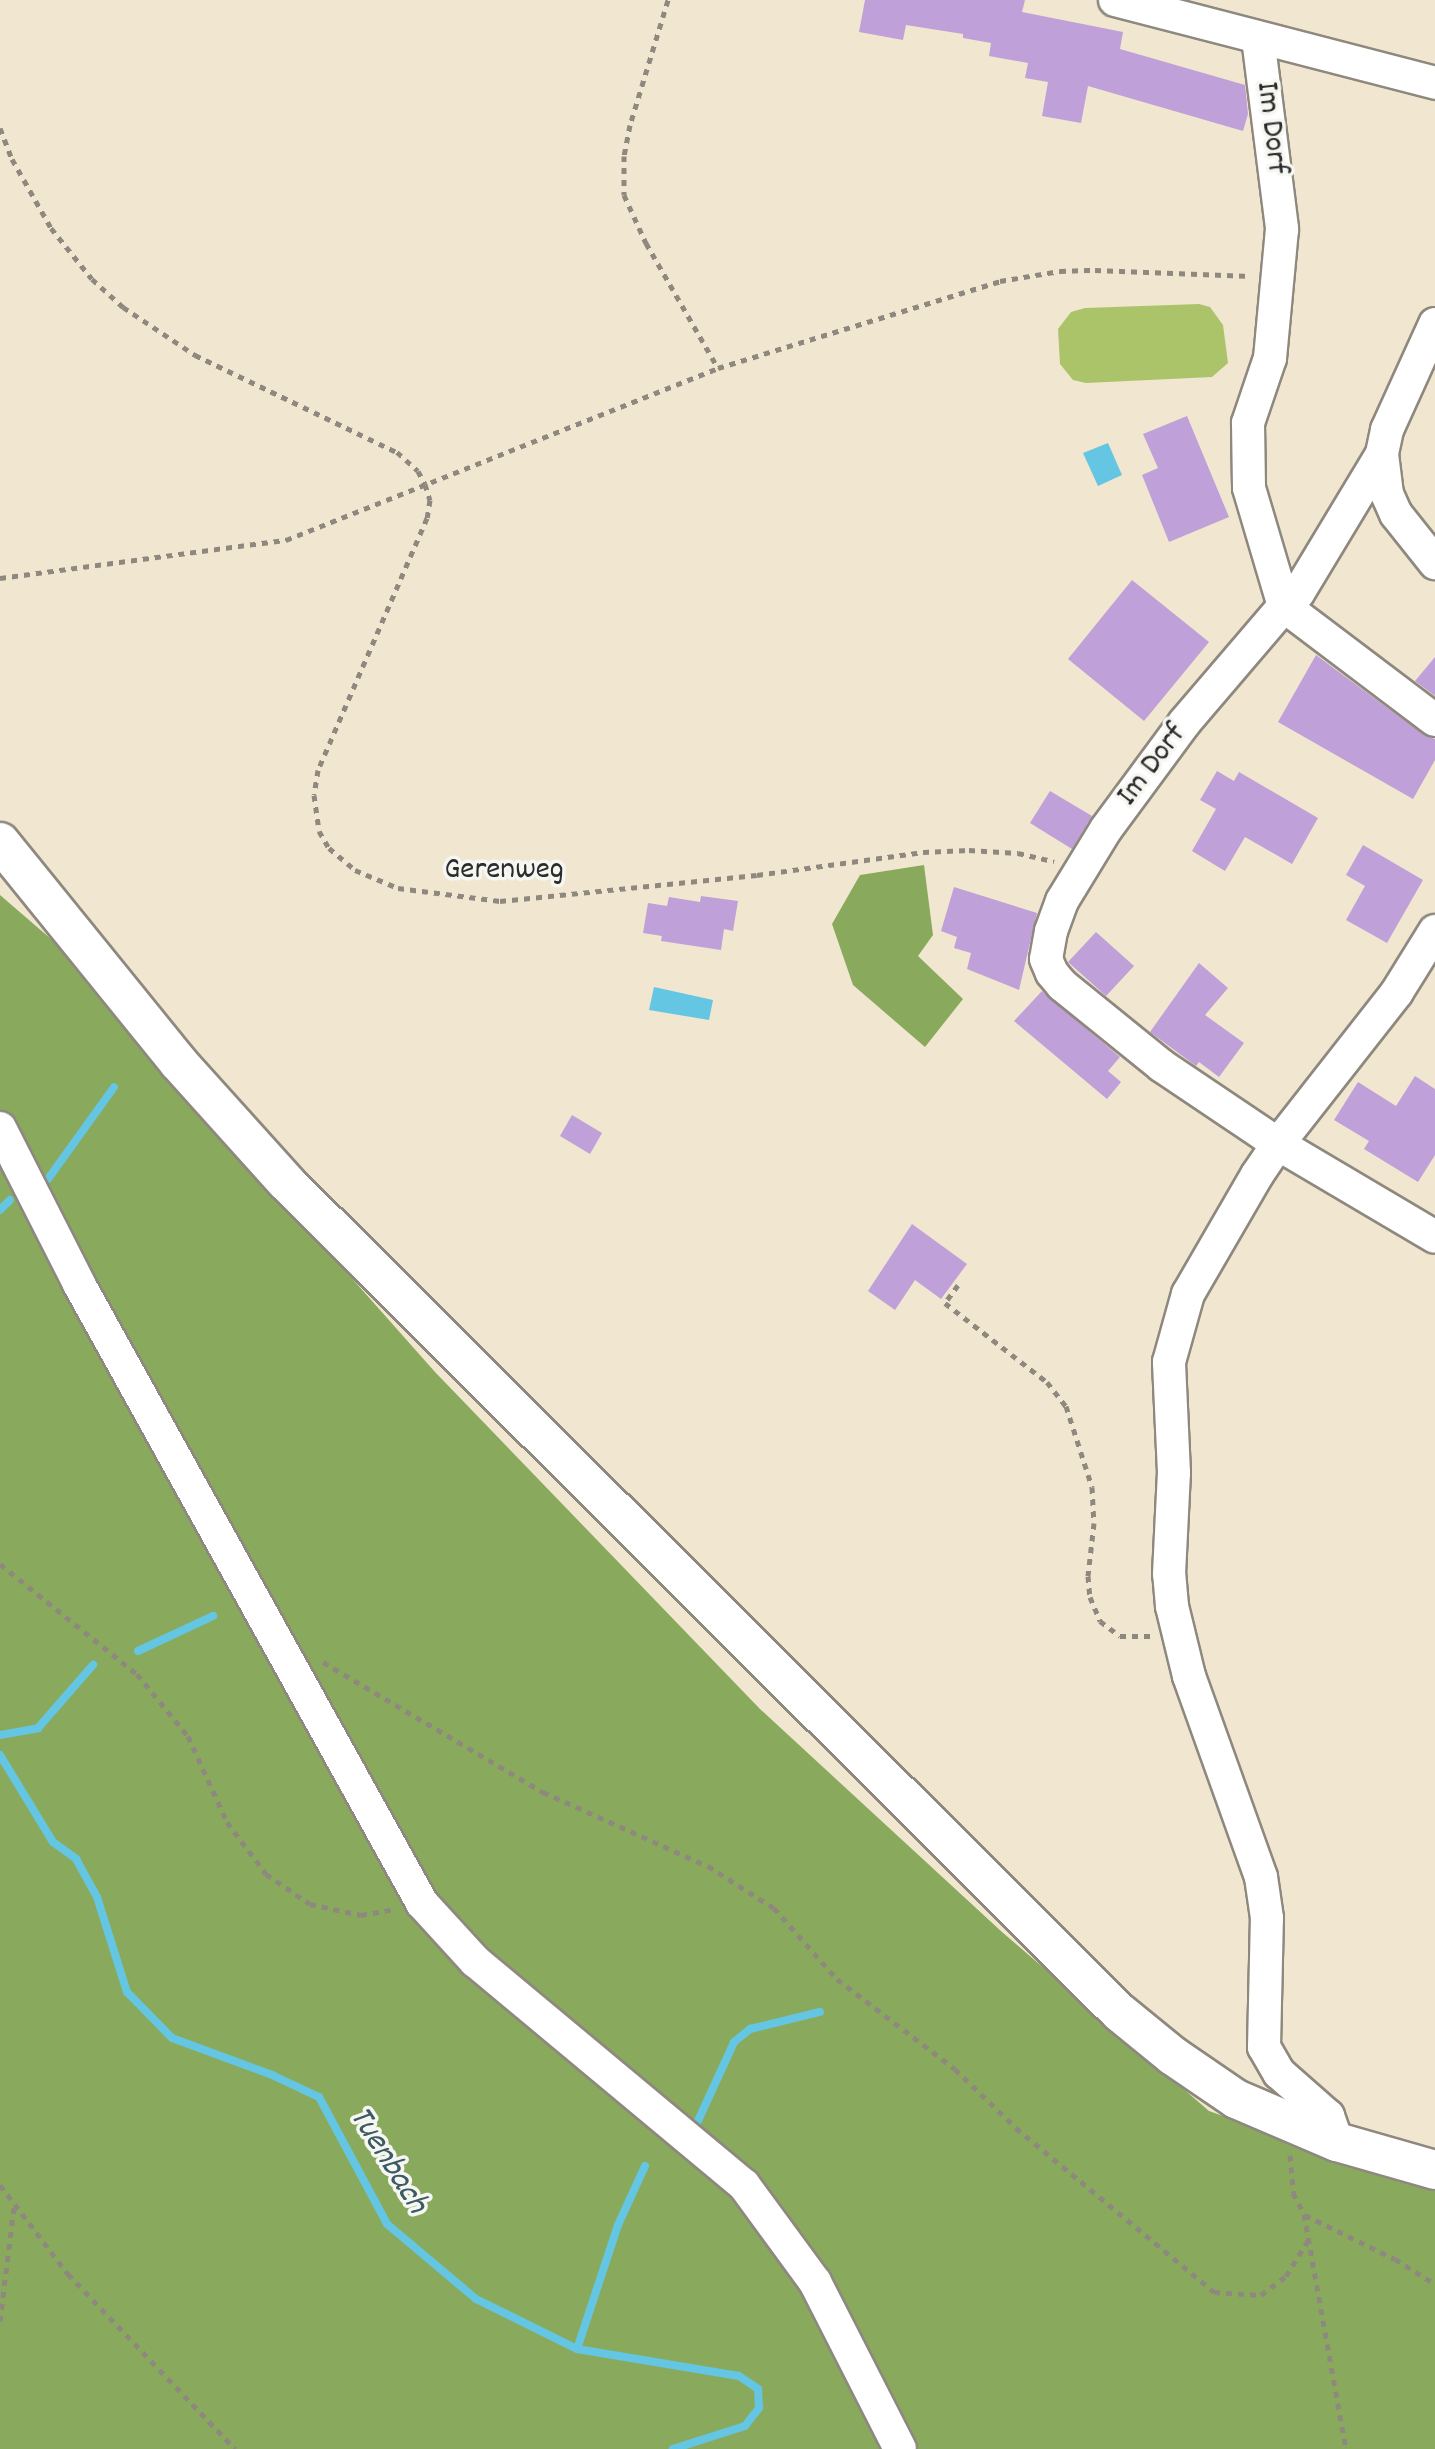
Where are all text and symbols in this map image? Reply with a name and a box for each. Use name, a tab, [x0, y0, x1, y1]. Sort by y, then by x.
street label: Im Dorf	[1245, 79, 1295, 177]
street label: Im Dorf	[1110, 717, 1196, 815]
street label: Gerenweg	[444, 852, 564, 890]
water label: Tuenbach	[338, 2100, 436, 2222]

